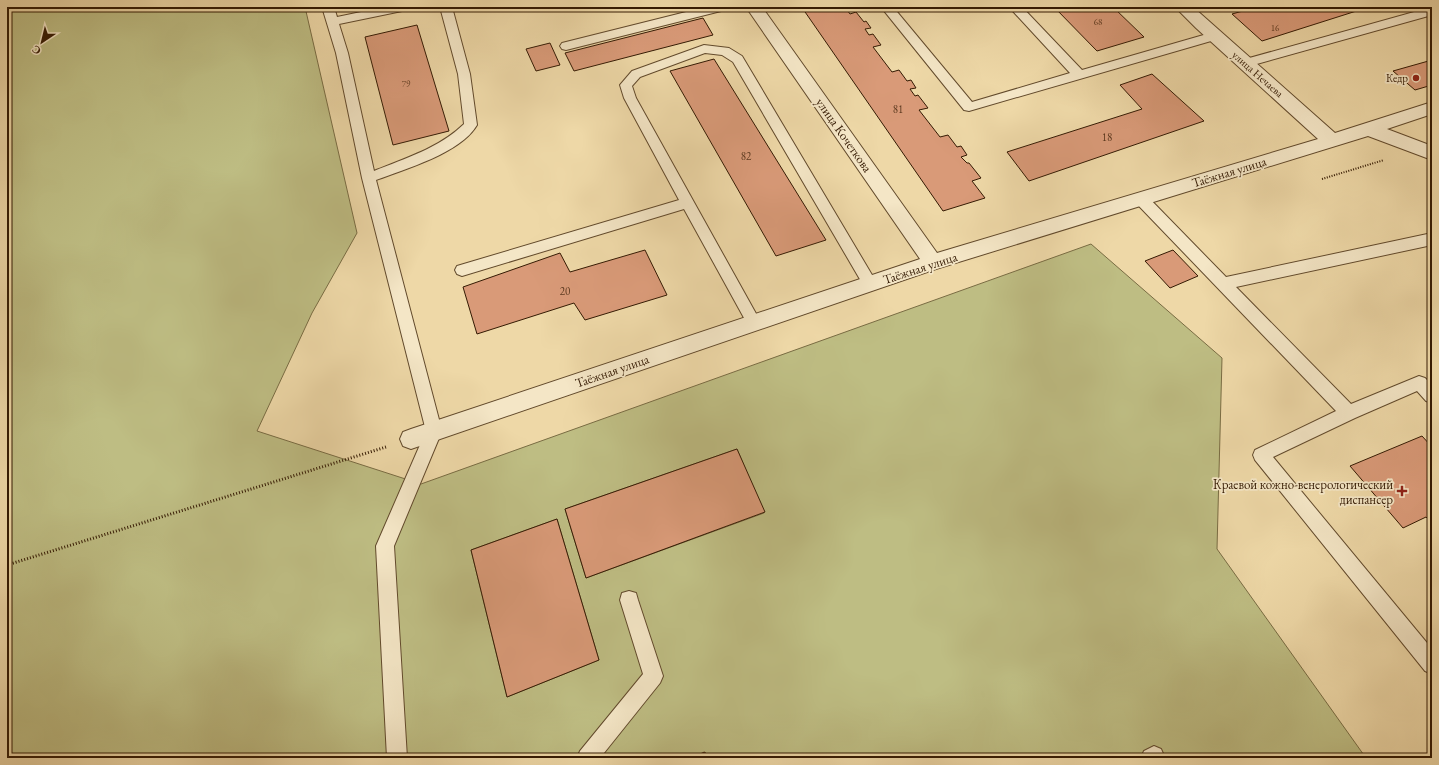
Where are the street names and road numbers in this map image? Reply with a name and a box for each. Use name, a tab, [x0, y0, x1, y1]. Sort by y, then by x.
street label: улица Нечаева	[1229, 48, 1287, 101]
street label: улица Кочеткова	[812, 94, 876, 176]
street label: Таёжная улица	[1190, 152, 1269, 191]
street label: Таёжная улица	[881, 248, 960, 288]
street label: Таёжная улица	[573, 350, 652, 392]

